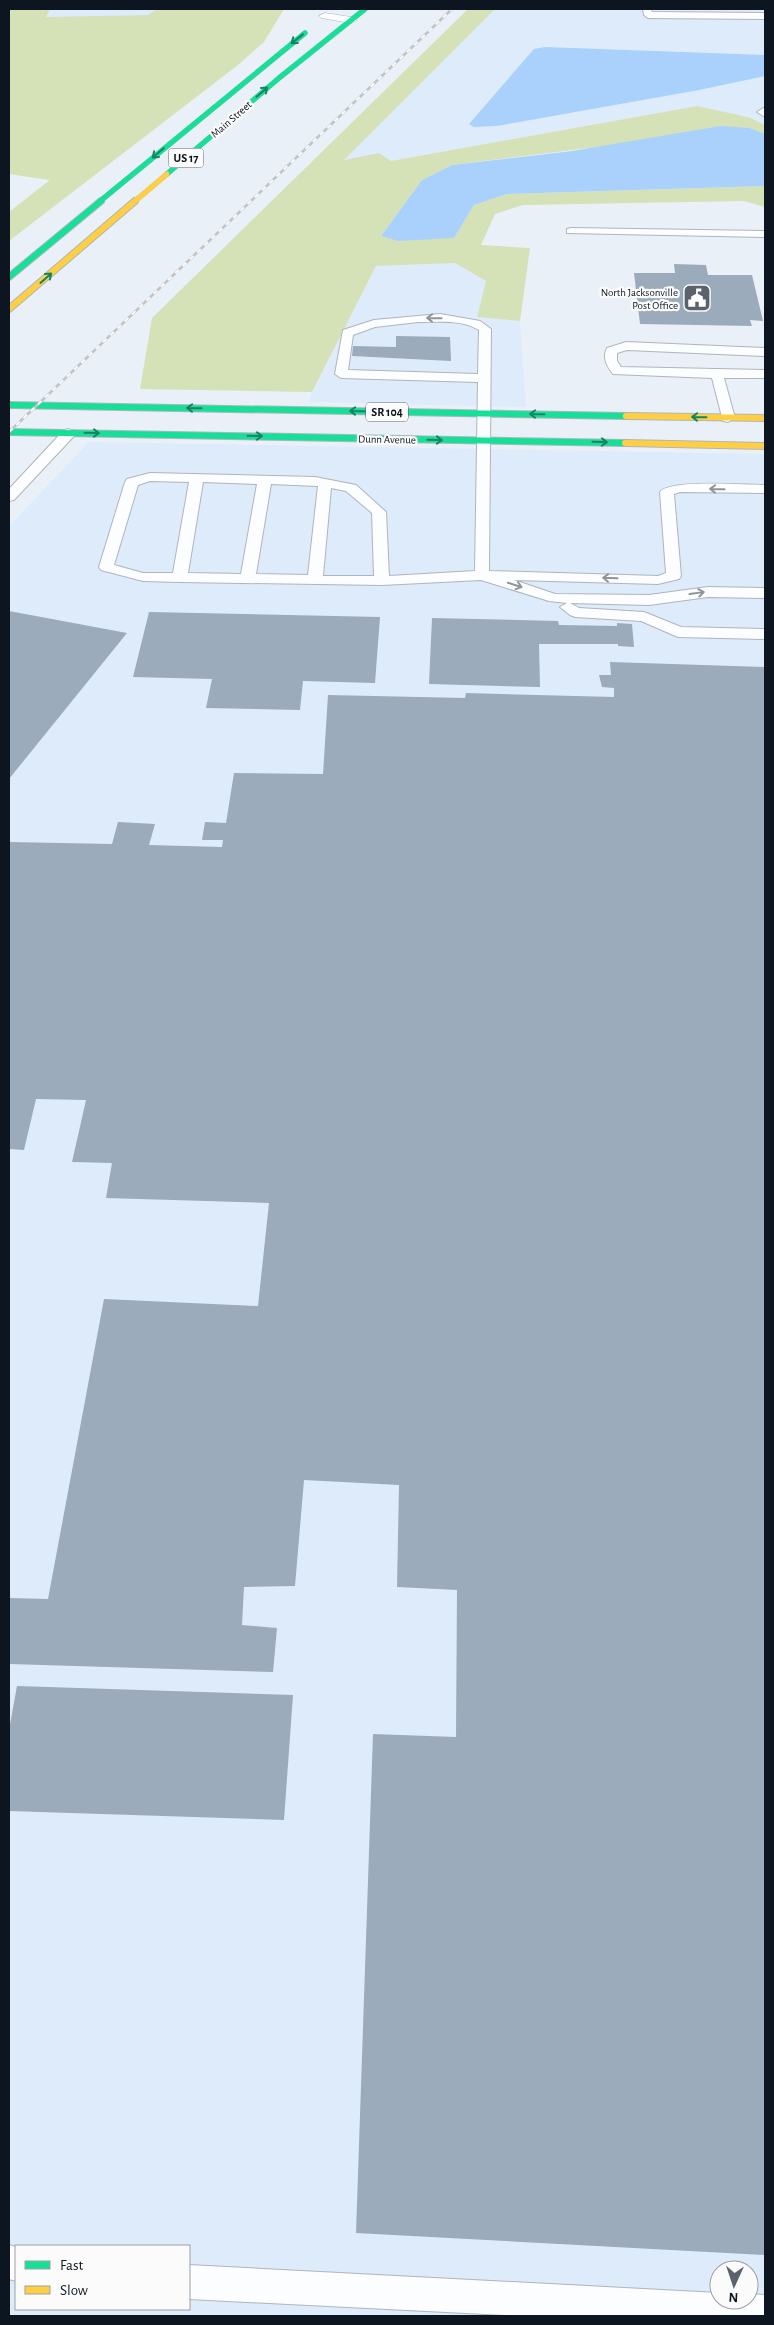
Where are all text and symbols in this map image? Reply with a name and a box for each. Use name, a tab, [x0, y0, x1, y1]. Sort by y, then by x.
one-way arrow	[291, 33, 304, 44]
one-way arrow	[256, 87, 269, 98]
street label: Main Street	[209, 99, 254, 140]
one-way arrow	[152, 147, 165, 158]
road number: US 17	[168, 148, 204, 168]
one-way arrow	[39, 272, 52, 283]
public building icon: North Jacksonville Post Office	[682, 283, 712, 313]
place label: North Jacksonville Post Office	[601, 287, 678, 311]
one-way arrow	[426, 314, 442, 323]
road number: SR 104	[366, 402, 408, 422]
one-way arrow	[186, 403, 202, 413]
one-way arrow	[349, 406, 365, 416]
one-way arrow	[529, 410, 545, 419]
one-way arrow	[691, 412, 708, 422]
one-way arrow	[84, 428, 100, 438]
one-way arrow	[246, 431, 263, 441]
street label: Dunn Avenue	[358, 433, 416, 446]
one-way arrow	[427, 435, 443, 444]
one-way arrow	[592, 438, 608, 447]
one-way arrow	[709, 484, 725, 494]
one-way arrow	[602, 573, 618, 583]
one-way arrow	[507, 581, 523, 591]
one-way arrow	[689, 588, 705, 598]
legend	[15, 2245, 190, 2310]
text: Fast	[60, 2258, 84, 2273]
north arrow	[709, 2260, 759, 2310]
text: Slow	[60, 2283, 88, 2298]
text: N	[728, 2290, 739, 2304]

